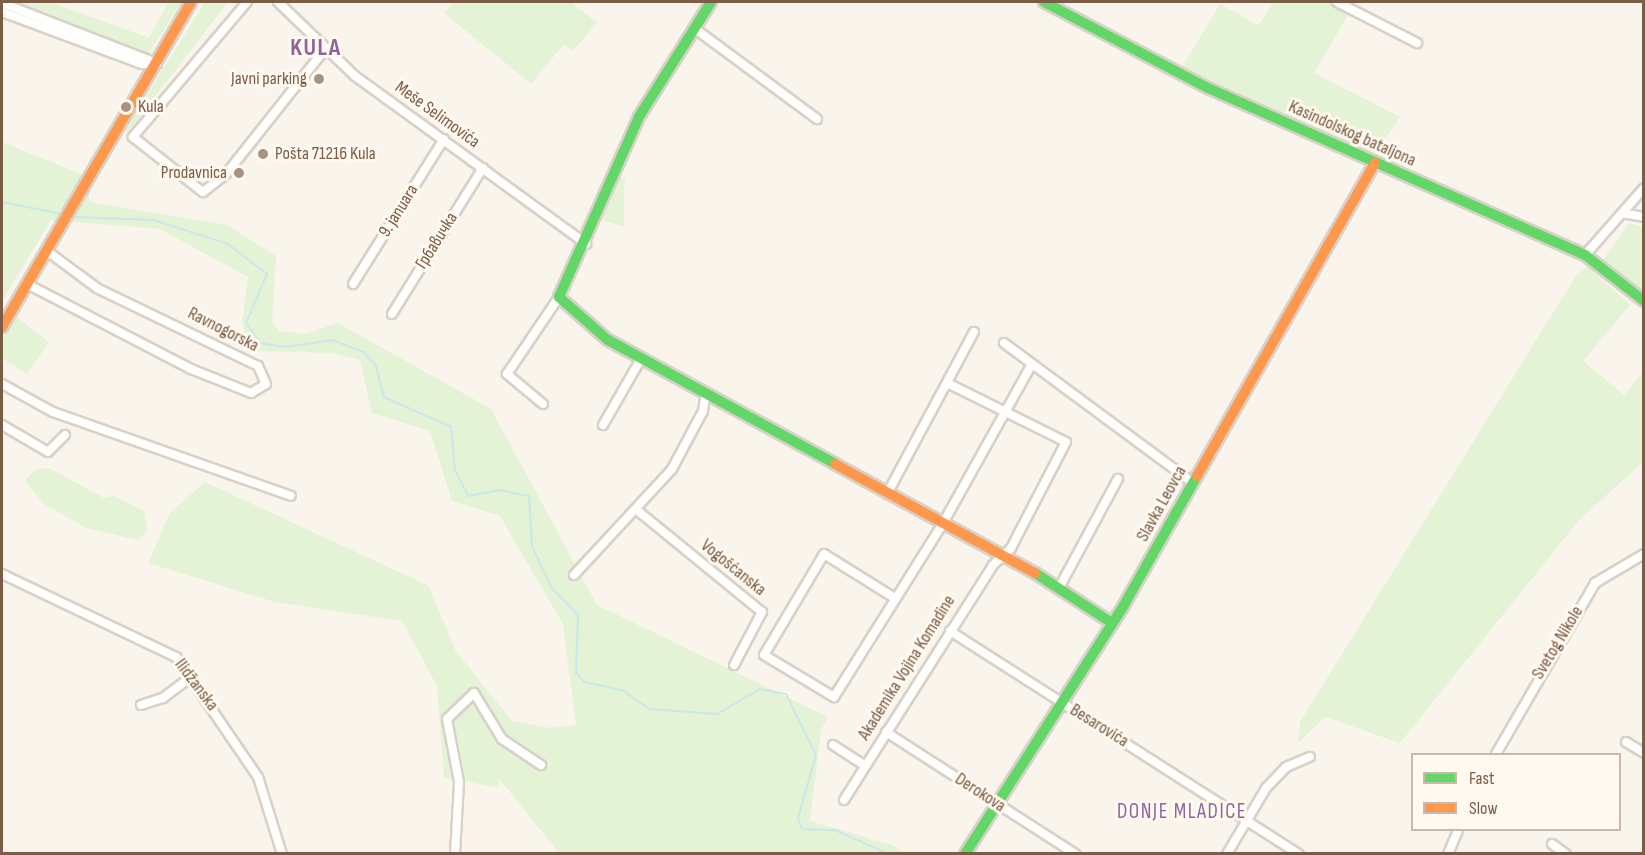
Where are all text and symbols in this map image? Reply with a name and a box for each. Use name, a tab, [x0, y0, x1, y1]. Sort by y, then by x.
district label: KULA	[290, 34, 342, 62]
place label: Javni parking	[231, 68, 307, 90]
marker: Javni parking	[312, 72, 326, 86]
street label: Meše Selimovića	[390, 77, 484, 153]
place label: Kula	[138, 96, 164, 118]
street label: Kasindolskog bataljona	[1285, 96, 1419, 172]
marker: Kula	[119, 100, 133, 114]
place label: Pošta 71216 Kula	[275, 143, 376, 165]
marker: Pošta 71216 Kula	[256, 147, 270, 161]
place label: Prodavnica	[161, 162, 227, 184]
marker: Prodavnica	[232, 166, 246, 180]
street label: 9. januara	[374, 181, 424, 241]
street label: Грбавичка	[411, 209, 463, 273]
street label: Ravnogorska	[184, 303, 262, 357]
street label: Slavka Leovca	[1132, 462, 1192, 546]
street label: Vogošćanska	[696, 535, 770, 601]
street label: Akademika Vojina Komadine	[854, 592, 960, 744]
street label: Svetog Nikole	[1528, 602, 1588, 684]
street label: Ilidžanska	[169, 655, 223, 715]
street label: Besarovića	[1066, 700, 1132, 752]
legend	[1411, 753, 1621, 831]
text: Fast	[1469, 768, 1494, 789]
street label: Derokova	[951, 769, 1009, 817]
text: Slow	[1469, 798, 1498, 819]
district label: DONJE MLADICE	[1117, 799, 1247, 825]

